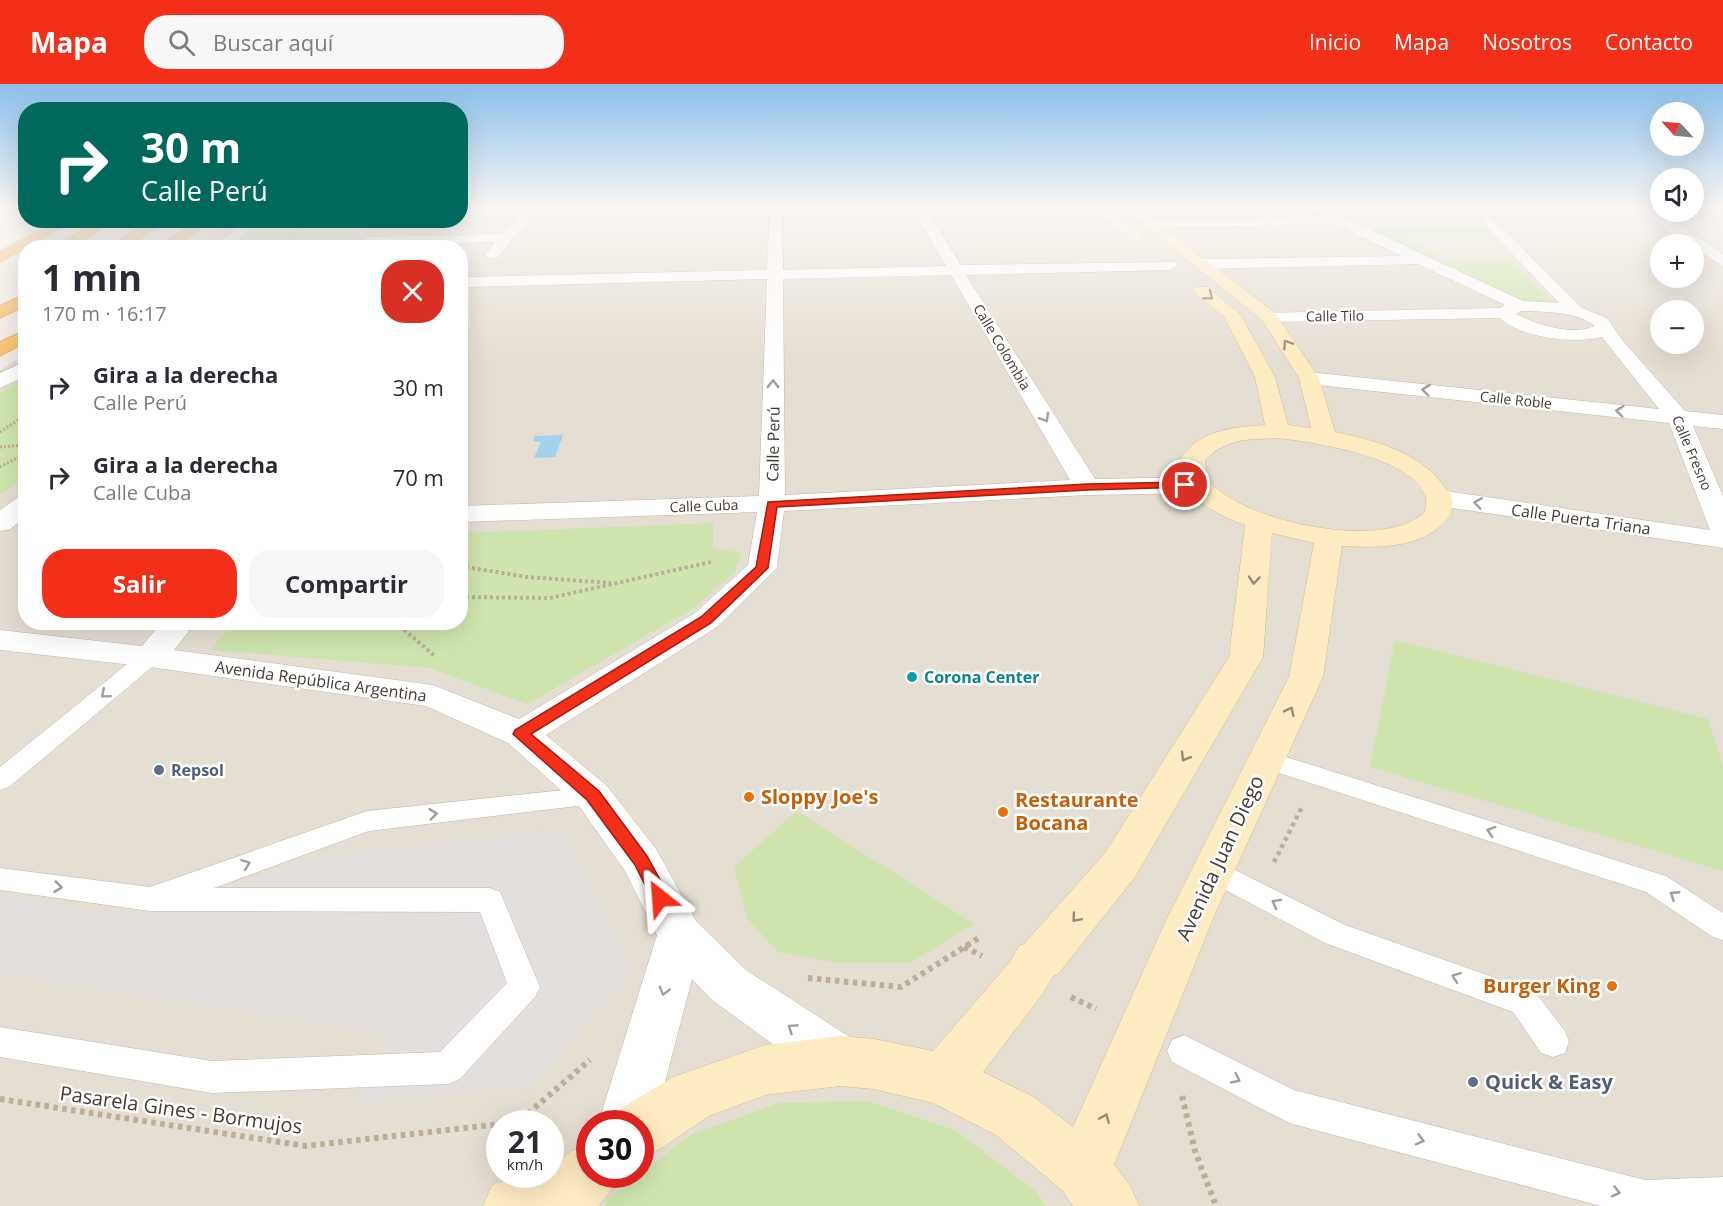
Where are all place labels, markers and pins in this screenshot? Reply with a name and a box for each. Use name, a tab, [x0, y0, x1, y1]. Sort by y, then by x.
pin	[1159, 459, 1210, 510]
place label: Corona Center	[924, 666, 1039, 688]
marker: Corona Center	[905, 670, 919, 684]
place label: Repsol	[171, 759, 224, 781]
marker: Repsol	[152, 763, 166, 777]
place label: Sloppy Joe's	[761, 783, 879, 810]
place label: Restaurante Bocana	[1015, 786, 1139, 836]
marker: Sloppy Joe's	[742, 790, 756, 804]
marker: Restaurante Bocana	[996, 805, 1010, 819]
place label: Burger King	[1483, 972, 1601, 999]
marker: Burger King	[1605, 979, 1619, 993]
place label: Quick & Easy	[1485, 1068, 1613, 1095]
marker: Quick & Easy	[1466, 1075, 1480, 1089]

